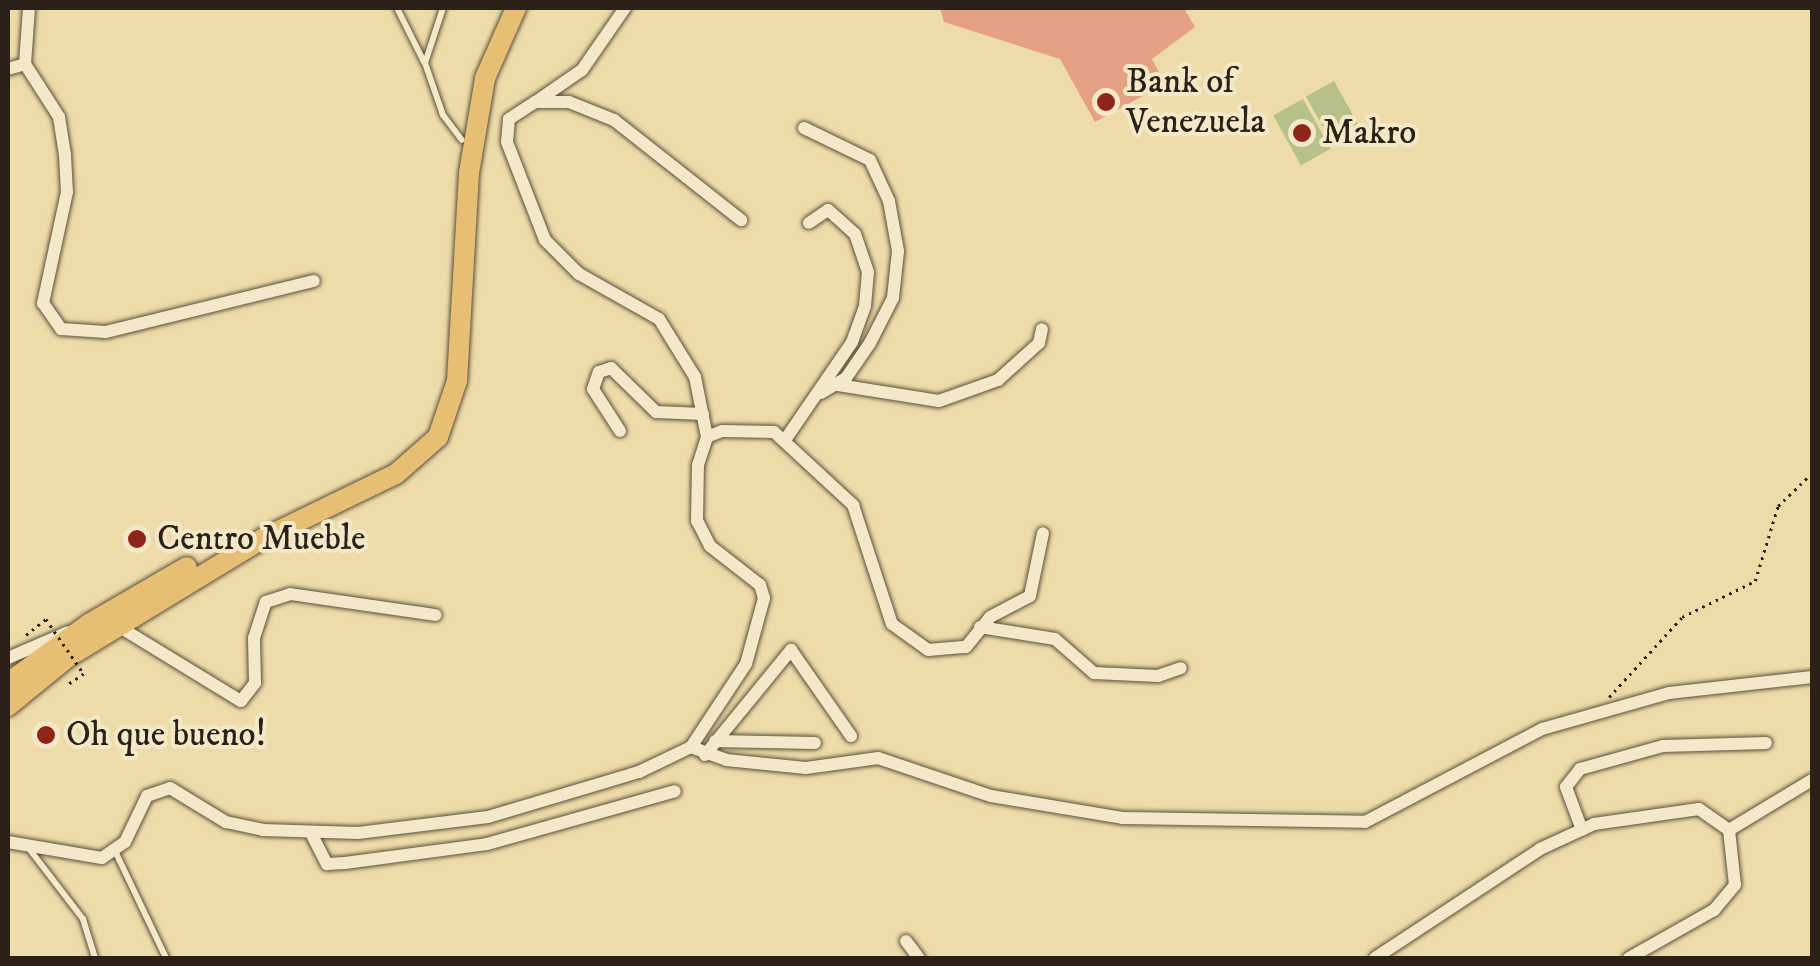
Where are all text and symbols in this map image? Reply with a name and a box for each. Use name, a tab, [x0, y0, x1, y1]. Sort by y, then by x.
place label: Bank of Venezuela	[1126, 61, 1265, 143]
marker: Bank of Venezuela	[1095, 91, 1117, 113]
place label: Makro	[1322, 112, 1416, 154]
marker: Makro	[1291, 122, 1313, 144]
place label: Centro Mueble	[157, 518, 366, 560]
marker: Centro Mueble	[126, 528, 148, 550]
place label: Oh que bueno!	[66, 714, 266, 756]
marker: Oh que bueno!	[35, 724, 57, 746]

